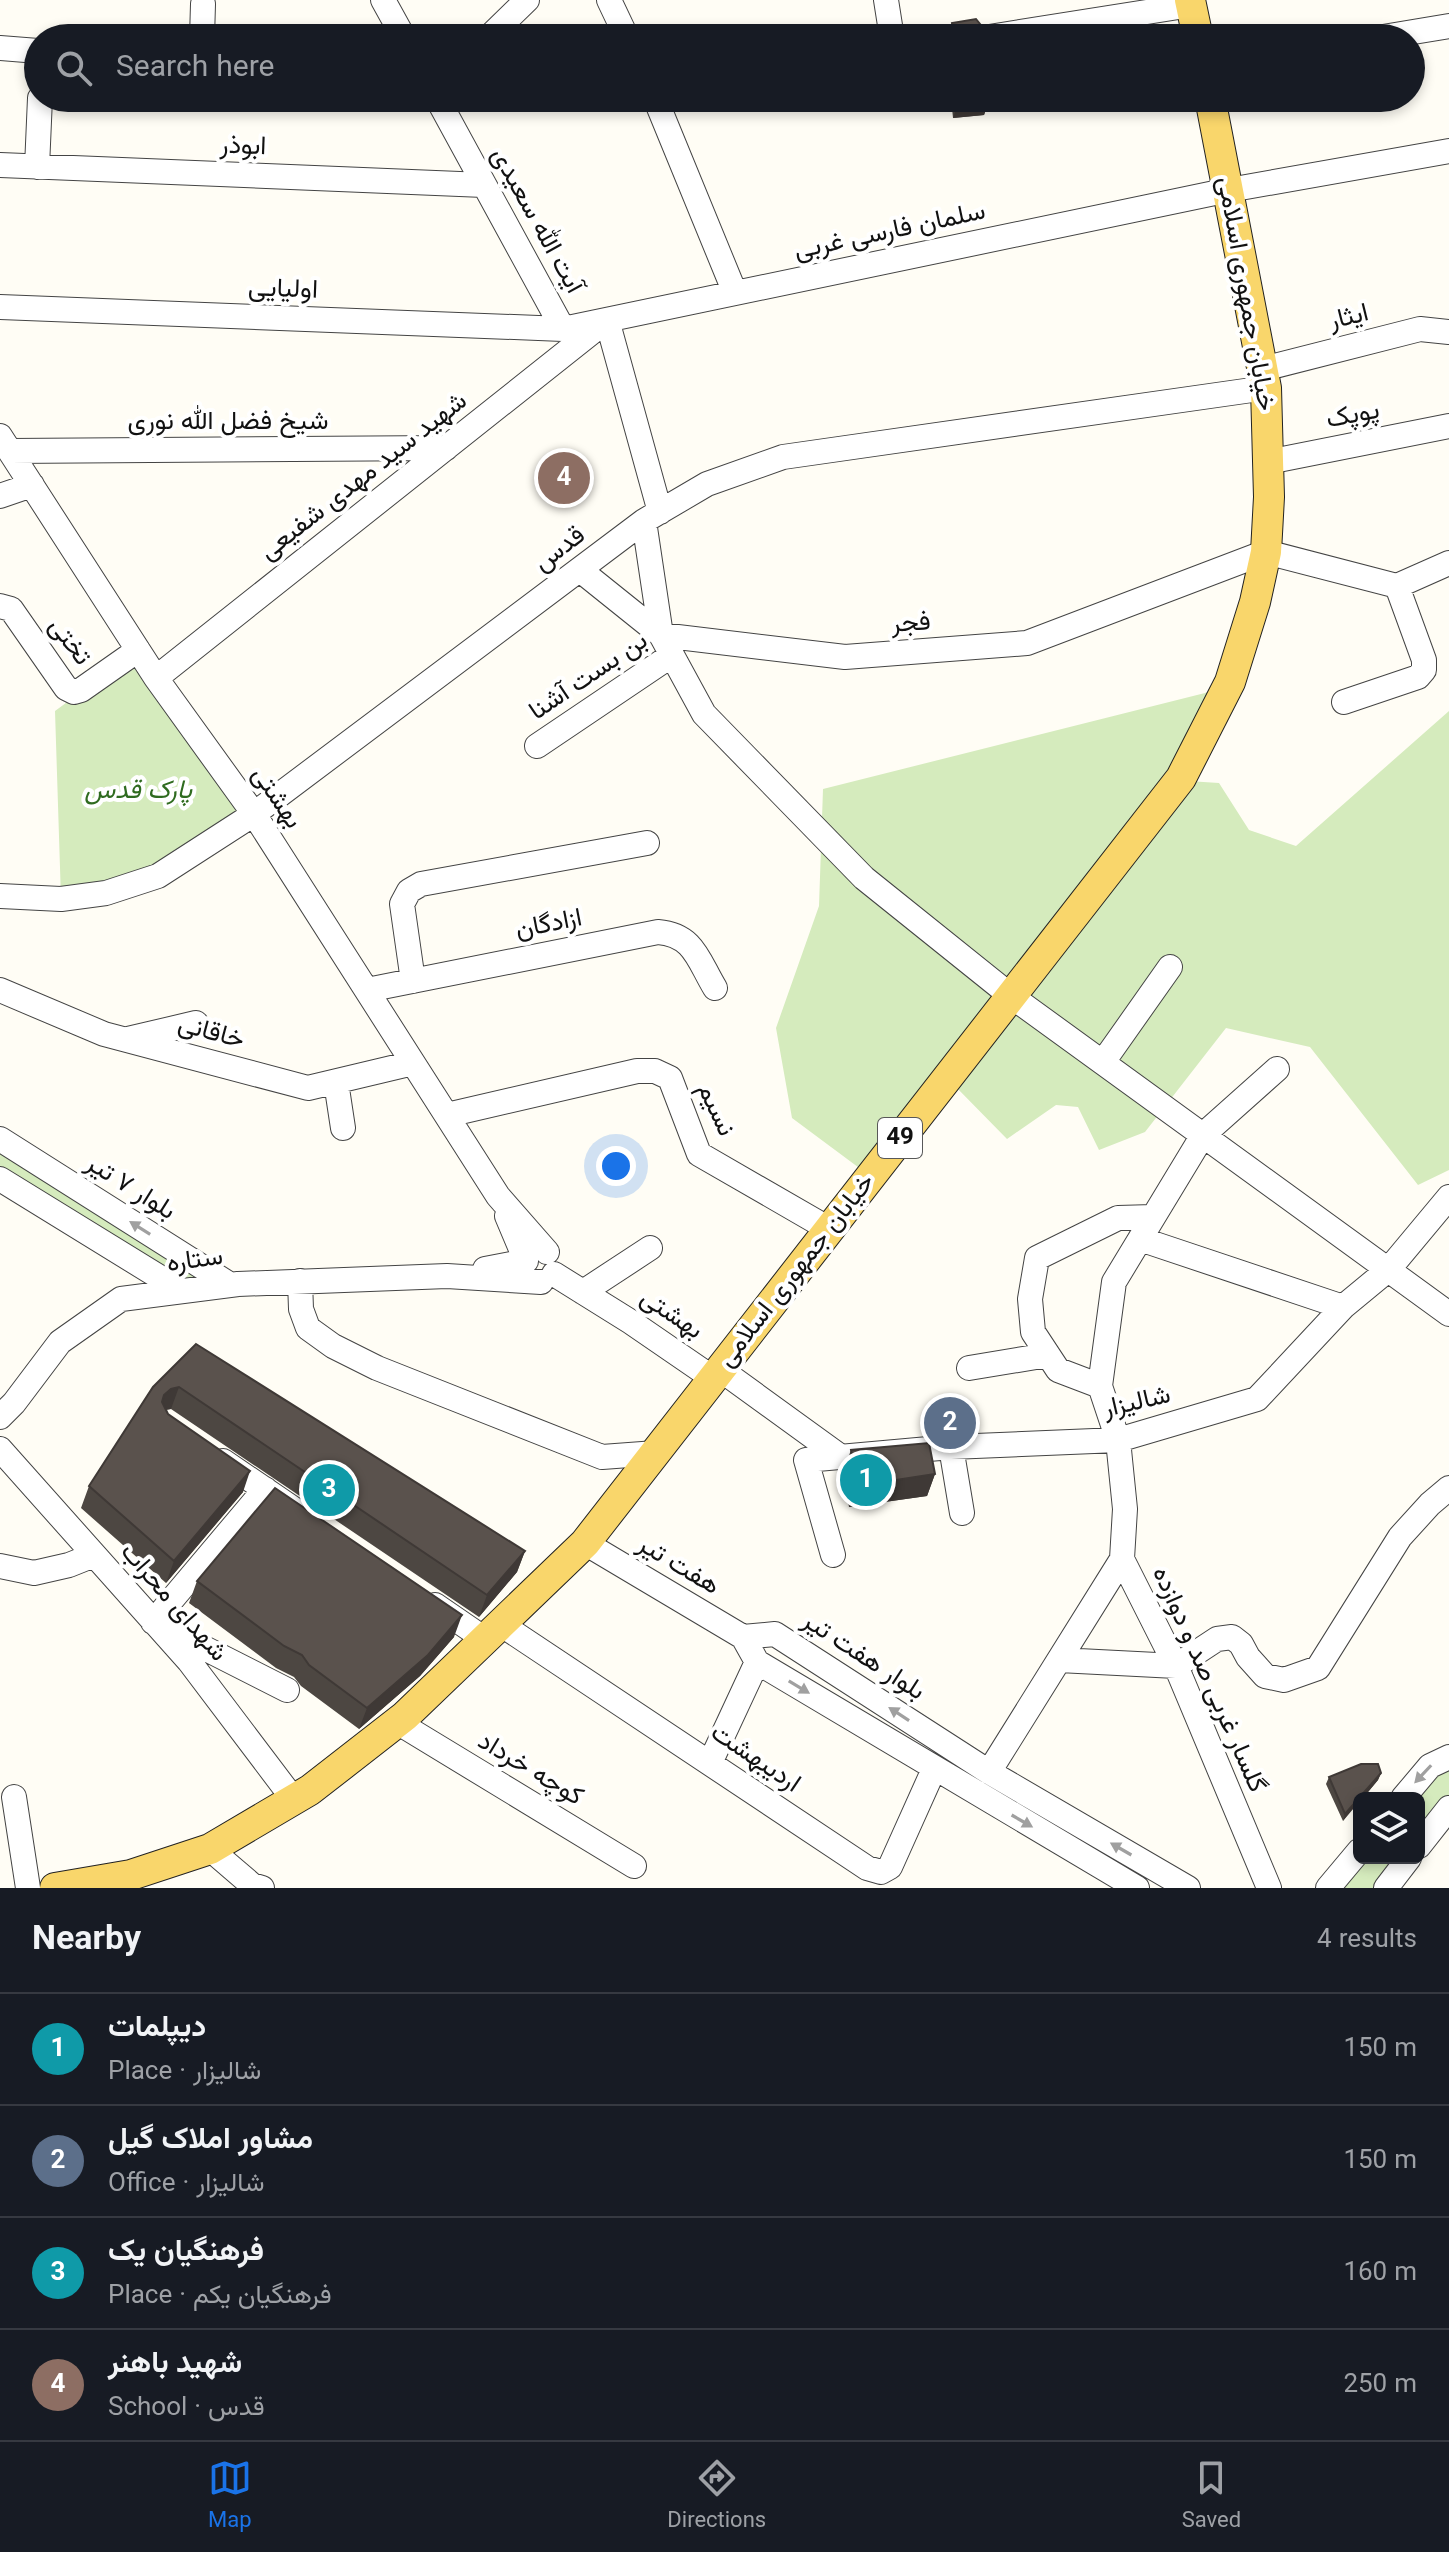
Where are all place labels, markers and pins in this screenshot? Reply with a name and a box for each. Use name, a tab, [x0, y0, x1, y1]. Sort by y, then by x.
pin: 4	[538, 448, 590, 508]
pin: 2	[924, 1393, 976, 1453]
pin: 1	[840, 1450, 892, 1510]
pin: 3	[303, 1460, 355, 1520]

